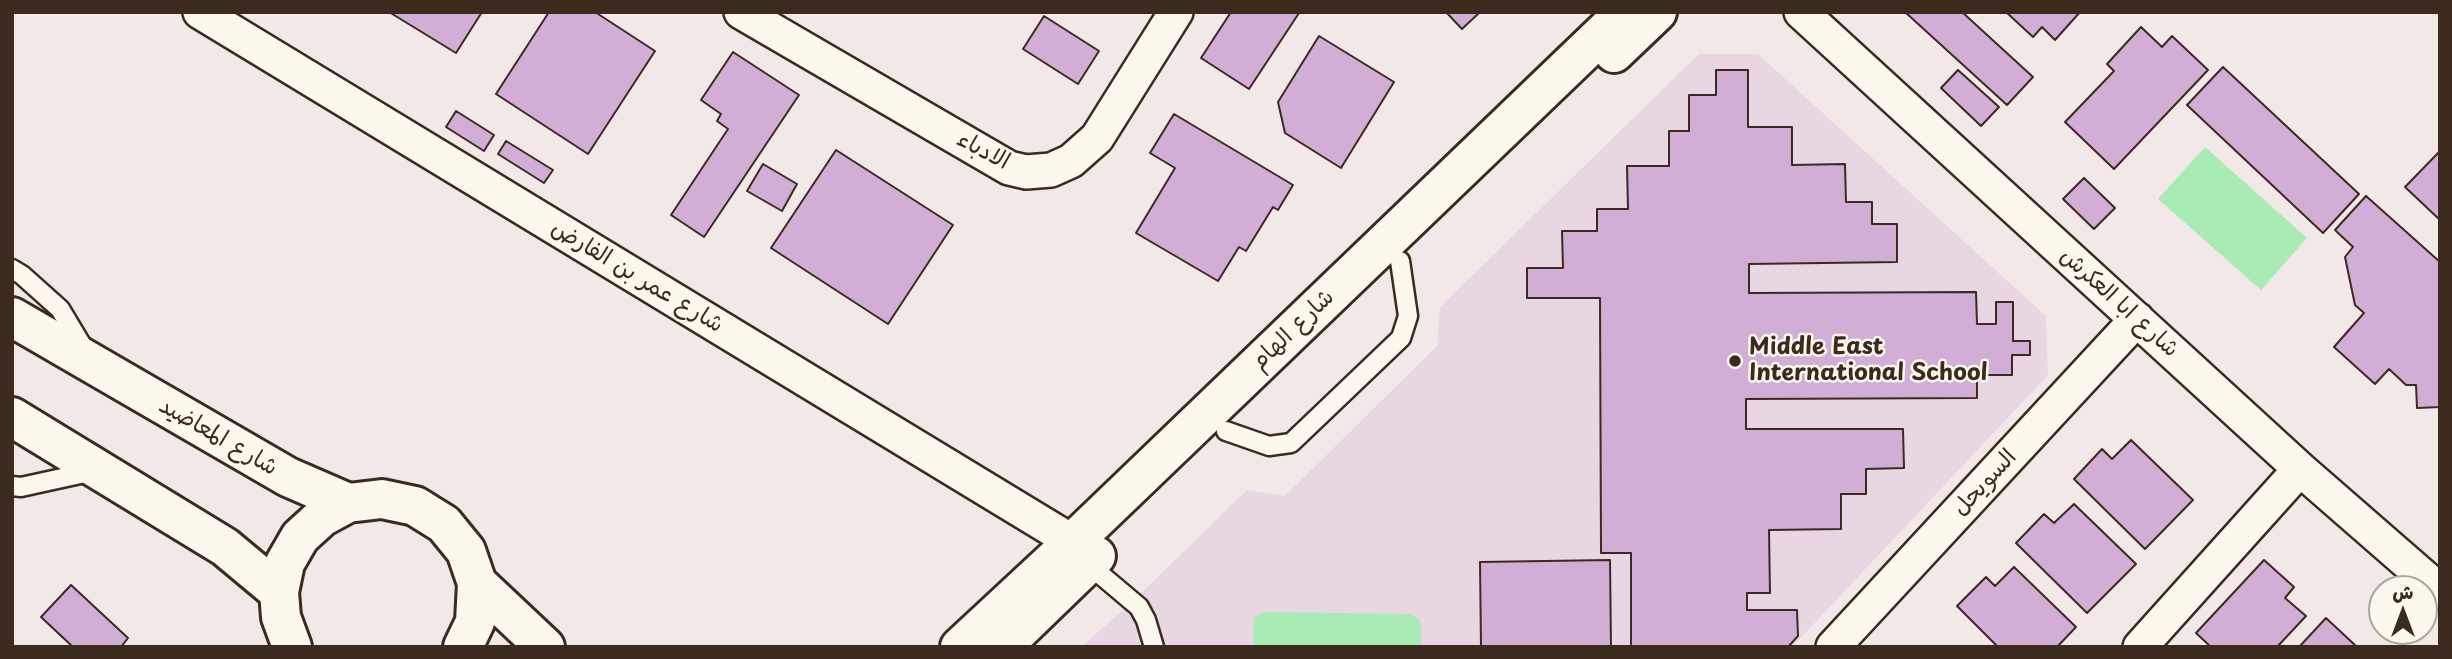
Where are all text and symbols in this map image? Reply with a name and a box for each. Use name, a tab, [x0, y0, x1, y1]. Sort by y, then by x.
street label: الادباء	[952, 126, 1014, 176]
street label: شارع عمر بن الفارض	[546, 215, 728, 339]
street label: شارع ابا العكرش	[2054, 242, 2184, 364]
street label: شارع الهام	[1246, 284, 1340, 376]
place label: Middle East International School	[1749, 334, 1988, 388]
marker: Middle East International School	[1727, 353, 1743, 369]
street label: شارع المعاضيد	[154, 392, 282, 482]
street label: السويحل	[1947, 444, 2023, 522]
north arrow	[2368, 575, 2438, 645]
text: ش	[2393, 577, 2413, 605]

